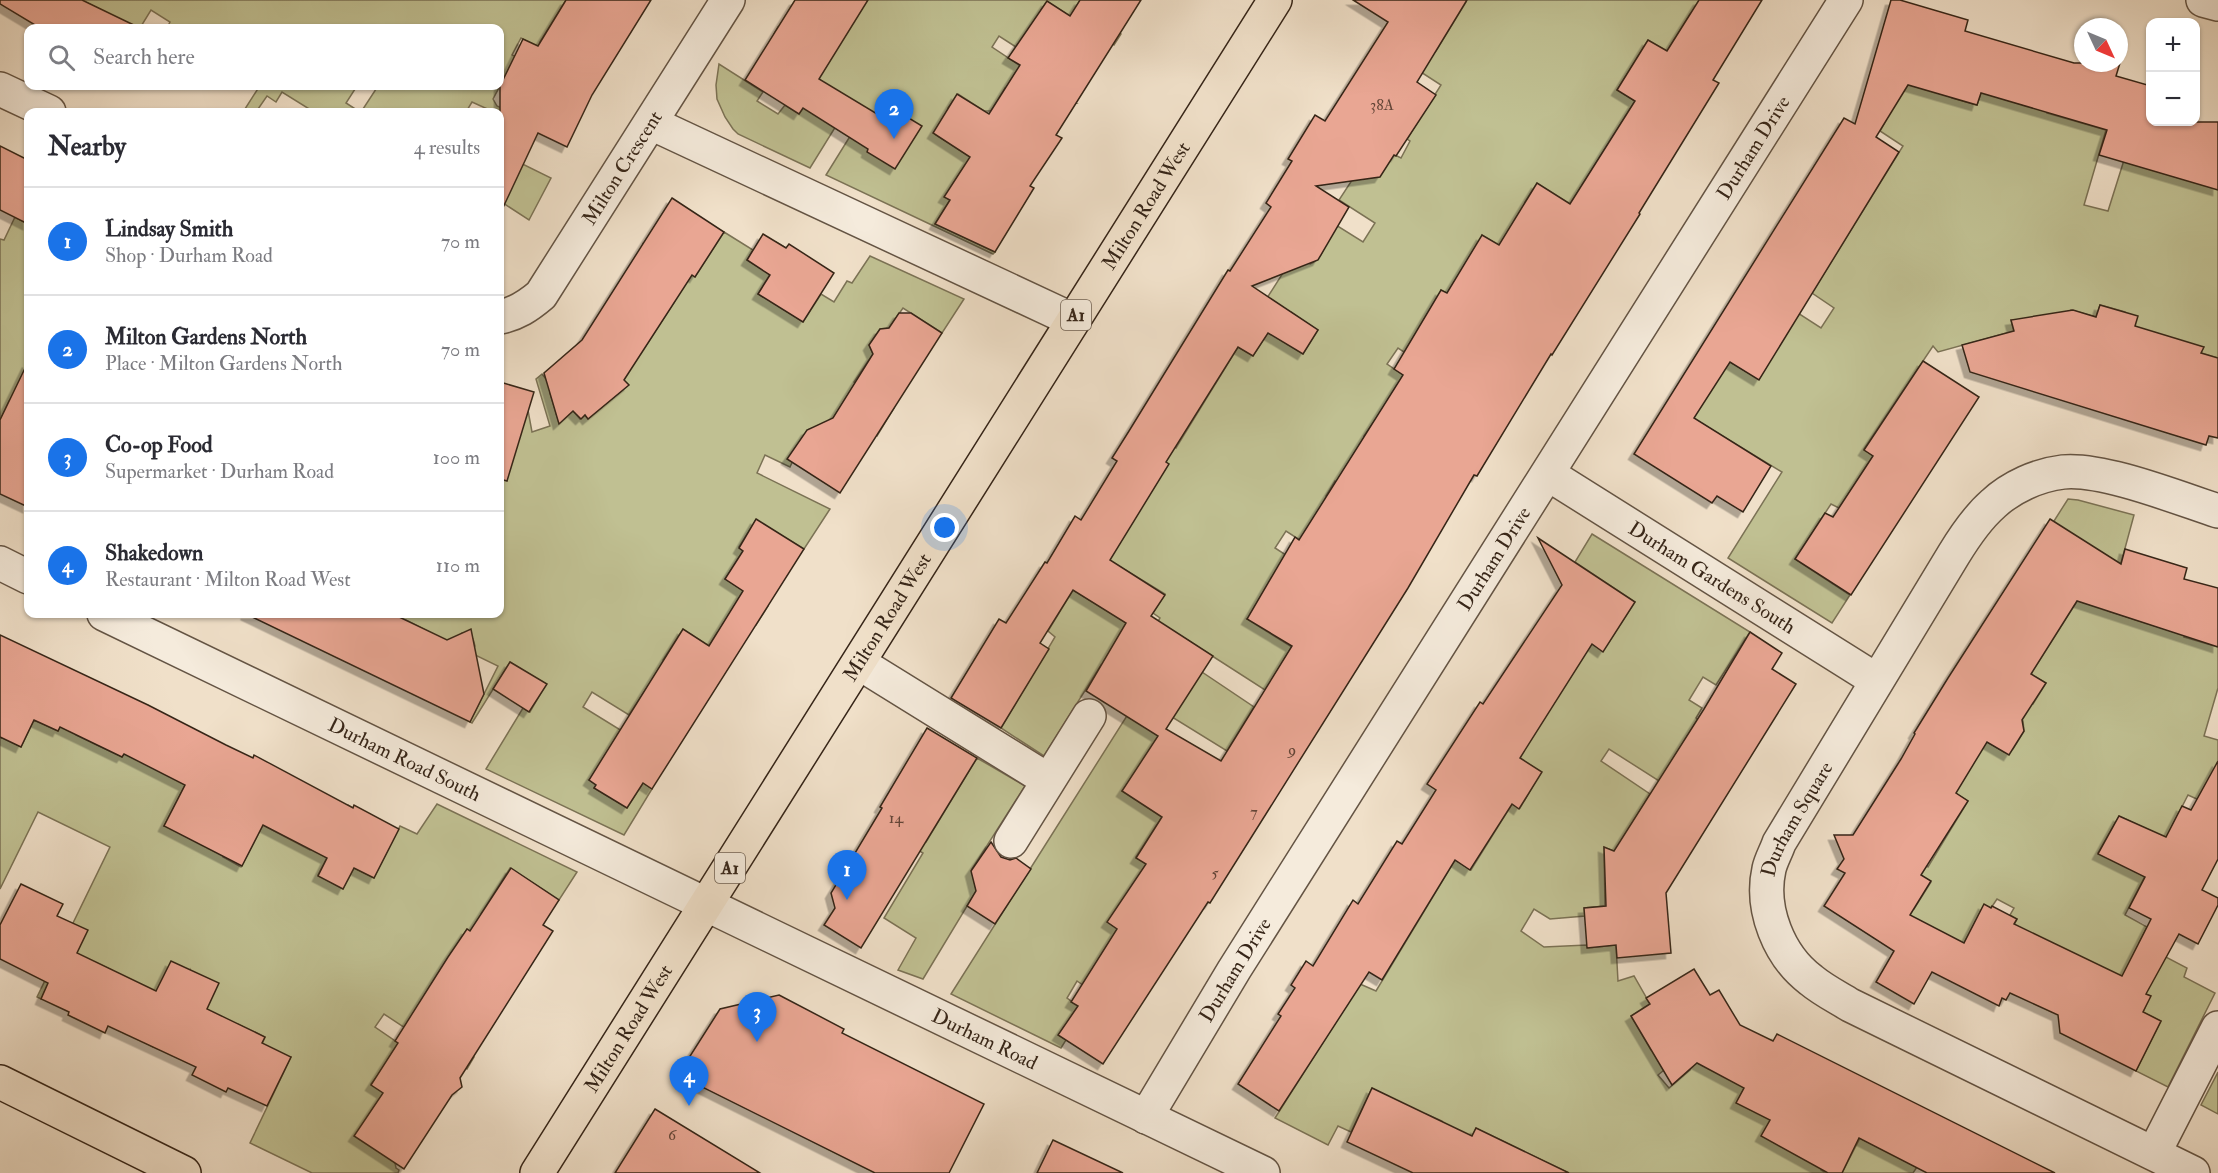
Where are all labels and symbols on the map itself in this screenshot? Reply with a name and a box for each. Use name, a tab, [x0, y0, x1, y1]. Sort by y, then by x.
north arrow	[2074, 18, 2128, 72]
pin: 2	[874, 90, 914, 139]
street label: Durham Drive	[1711, 91, 1796, 204]
house number: 38A	[1370, 95, 1394, 115]
street label: Milton Crescent	[577, 106, 668, 230]
street label: Milton Road West	[1096, 137, 1196, 275]
road number: A1	[1061, 300, 1091, 330]
street label: Durham Drive	[1452, 502, 1536, 615]
your location	[930, 513, 959, 542]
street label: Durham Gardens South	[1624, 516, 1801, 640]
street label: Milton Road West	[838, 548, 937, 686]
street label: Durham Road South	[324, 712, 486, 807]
house number: 9	[1287, 740, 1296, 760]
street label: Durham Square	[1756, 757, 1838, 879]
house number: 7	[1250, 802, 1258, 822]
house number: 14	[889, 808, 905, 828]
pin: 1	[828, 850, 866, 900]
road number: A1	[715, 853, 745, 883]
house number: 5	[1211, 863, 1219, 883]
street label: Durham Drive	[1194, 913, 1277, 1027]
street label: Milton Road West	[579, 959, 678, 1097]
pin: 3	[738, 992, 777, 1042]
street label: Durham Road	[928, 1003, 1042, 1075]
pin: 4	[670, 1056, 708, 1106]
house number: 6	[668, 1125, 677, 1145]

